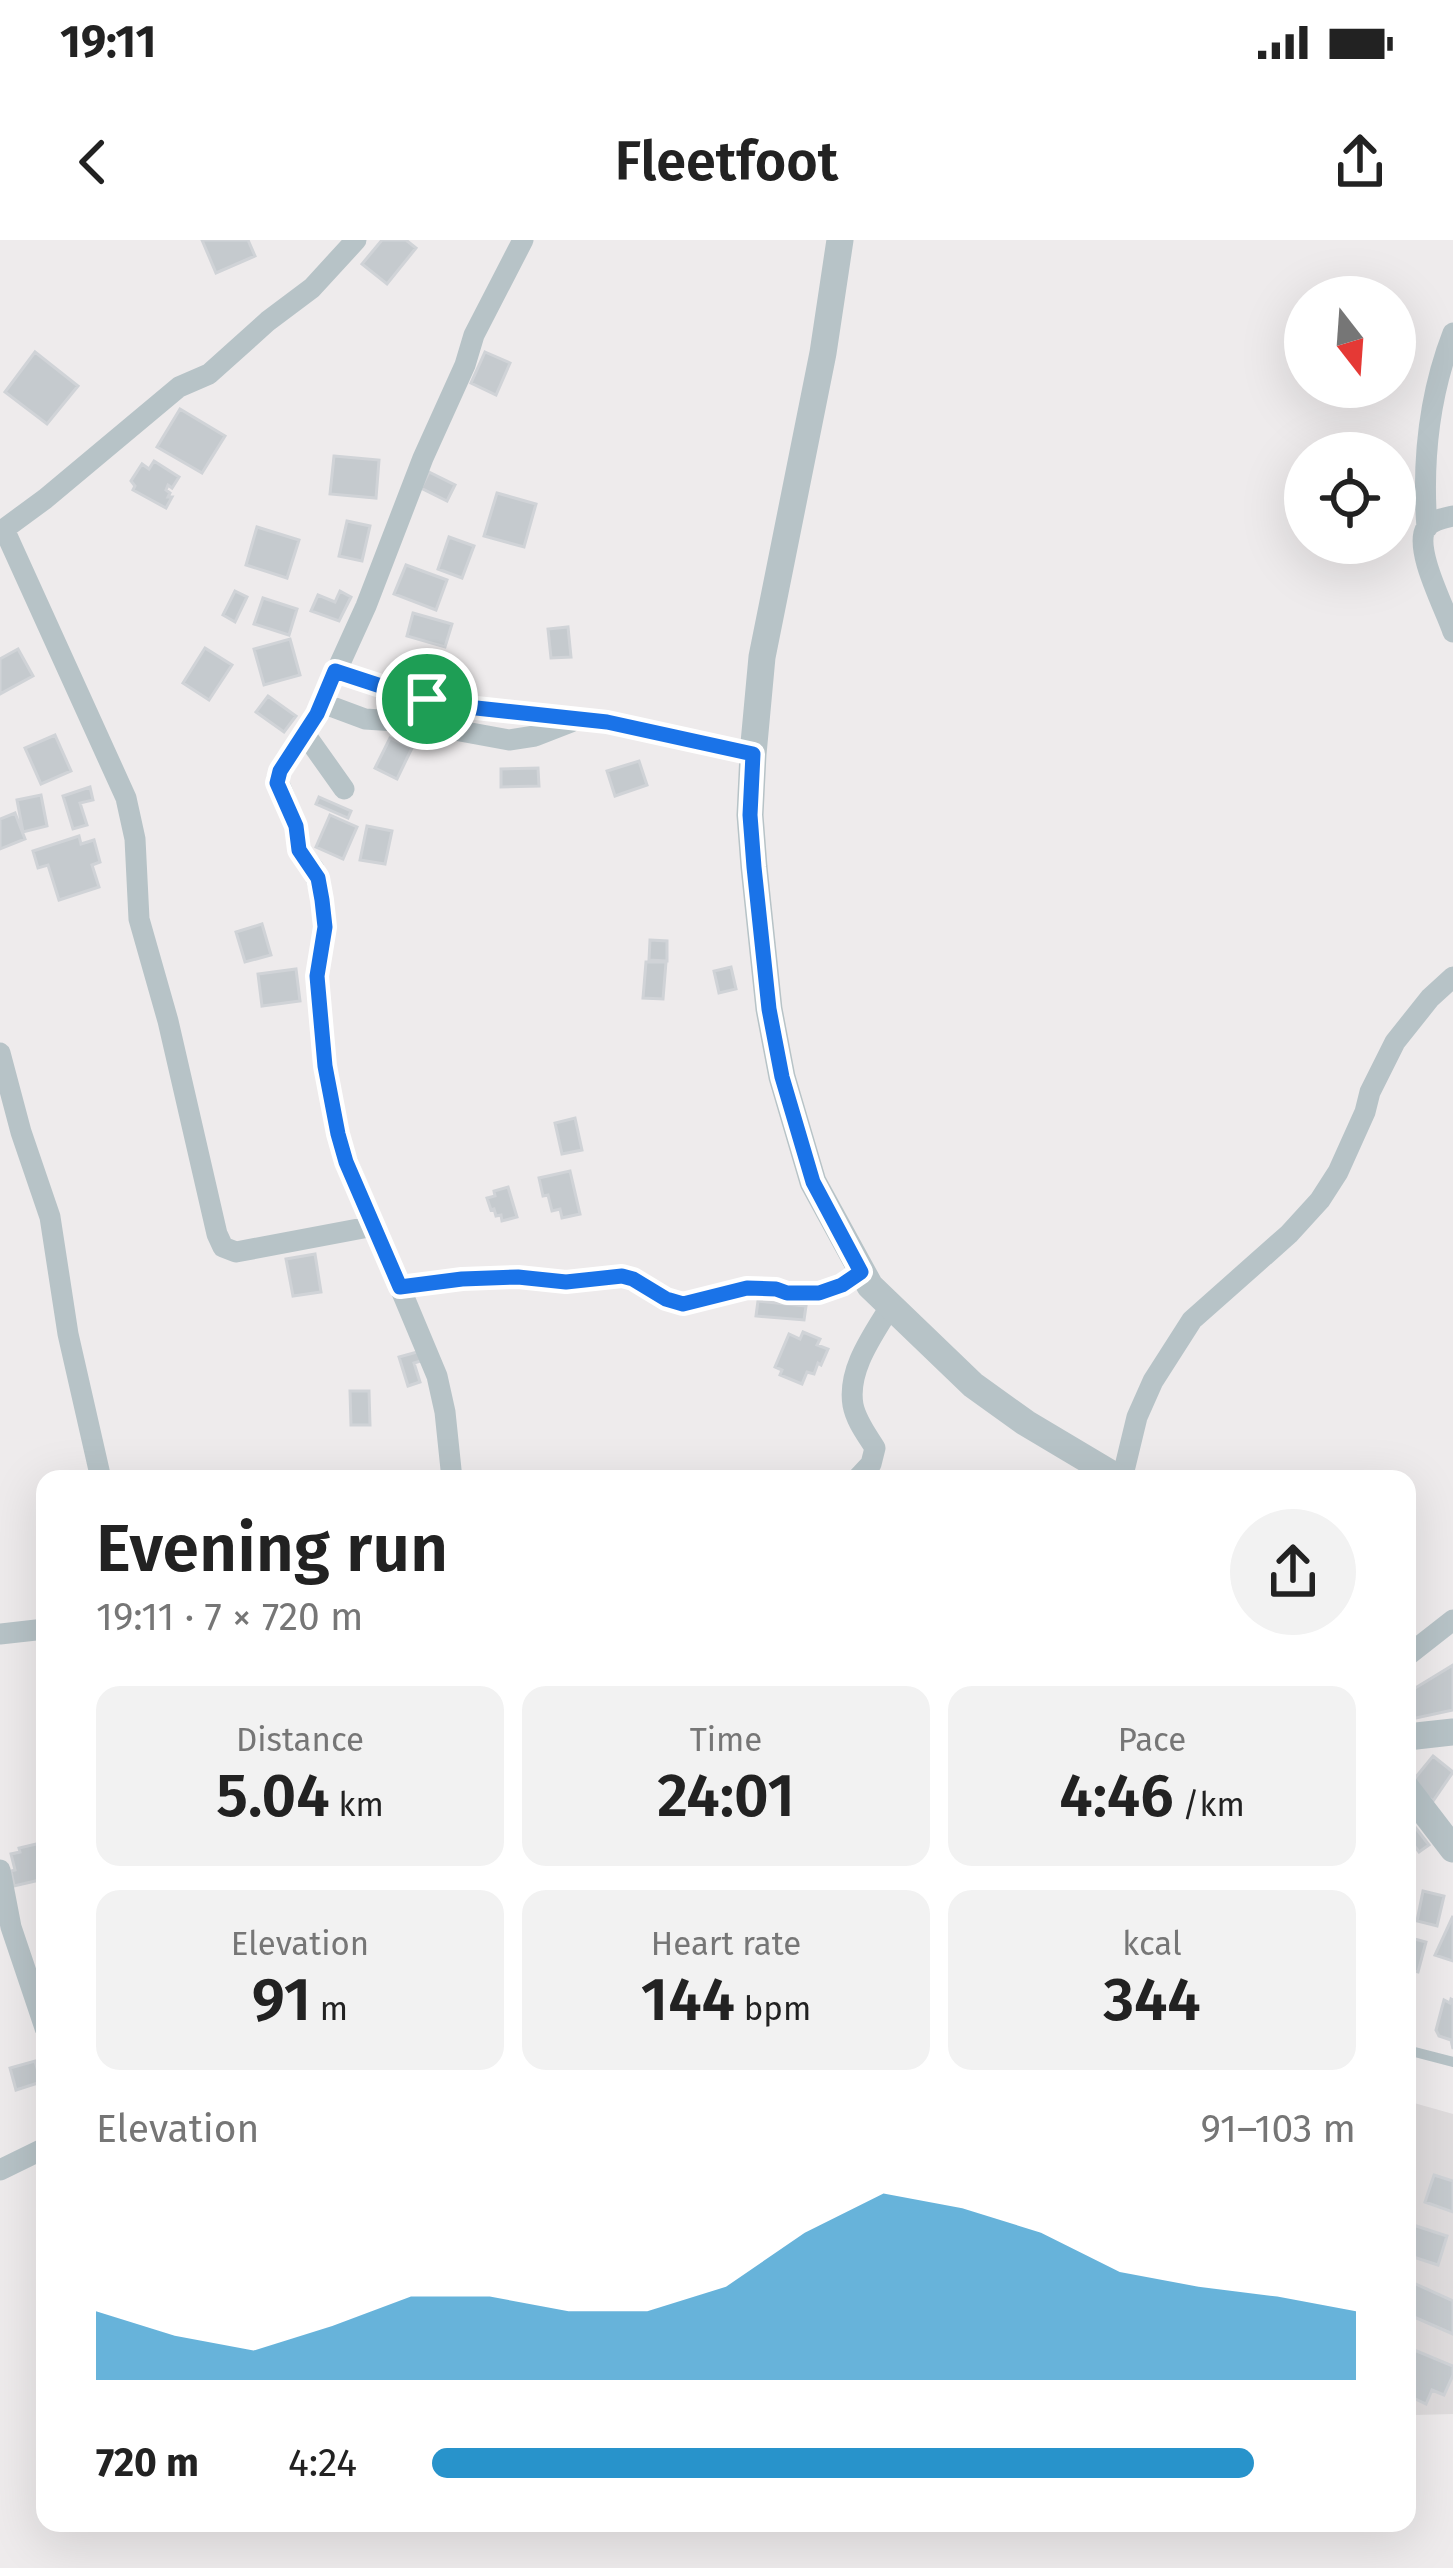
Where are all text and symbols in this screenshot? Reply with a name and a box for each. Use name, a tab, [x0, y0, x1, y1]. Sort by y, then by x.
text: 19:11	[60, 15, 156, 69]
icon: back	[60, 129, 126, 195]
icon: share	[1327, 129, 1393, 195]
text: Fleetfoot	[615, 130, 838, 194]
north arrow	[1284, 276, 1416, 408]
map controls	[1284, 276, 1416, 564]
button: locate	[1284, 432, 1416, 564]
pin	[376, 648, 478, 750]
icon: arrive	[394, 666, 460, 732]
text: Evening run	[96, 1509, 448, 1588]
button: share	[1230, 1509, 1356, 1635]
text: 19:11 · 7 × 720 m	[96, 1594, 363, 1640]
text: Distance	[236, 1720, 364, 1760]
text: Time	[690, 1720, 762, 1760]
text: Pace	[1118, 1720, 1186, 1760]
text: 5.04	[216, 1760, 330, 1832]
text: 24:01	[657, 1760, 795, 1832]
text: 4:46	[1059, 1760, 1174, 1832]
text: km	[330, 1785, 384, 1825]
text: /km	[1174, 1785, 1245, 1825]
text: Elevation	[231, 1924, 369, 1964]
text: Heart rate	[651, 1924, 801, 1964]
text: kcal	[1122, 1924, 1182, 1964]
text: 91	[252, 1964, 311, 2036]
text: 144	[641, 1964, 735, 2036]
text: 344	[1103, 1964, 1201, 2036]
text: m	[311, 1989, 348, 2029]
text: bpm	[735, 1989, 811, 2029]
text: Elevation	[96, 2106, 259, 2152]
text: 91–103 m	[1200, 2106, 1356, 2152]
text: 720 m	[96, 2440, 199, 2486]
text: 4:24	[288, 2440, 357, 2486]

